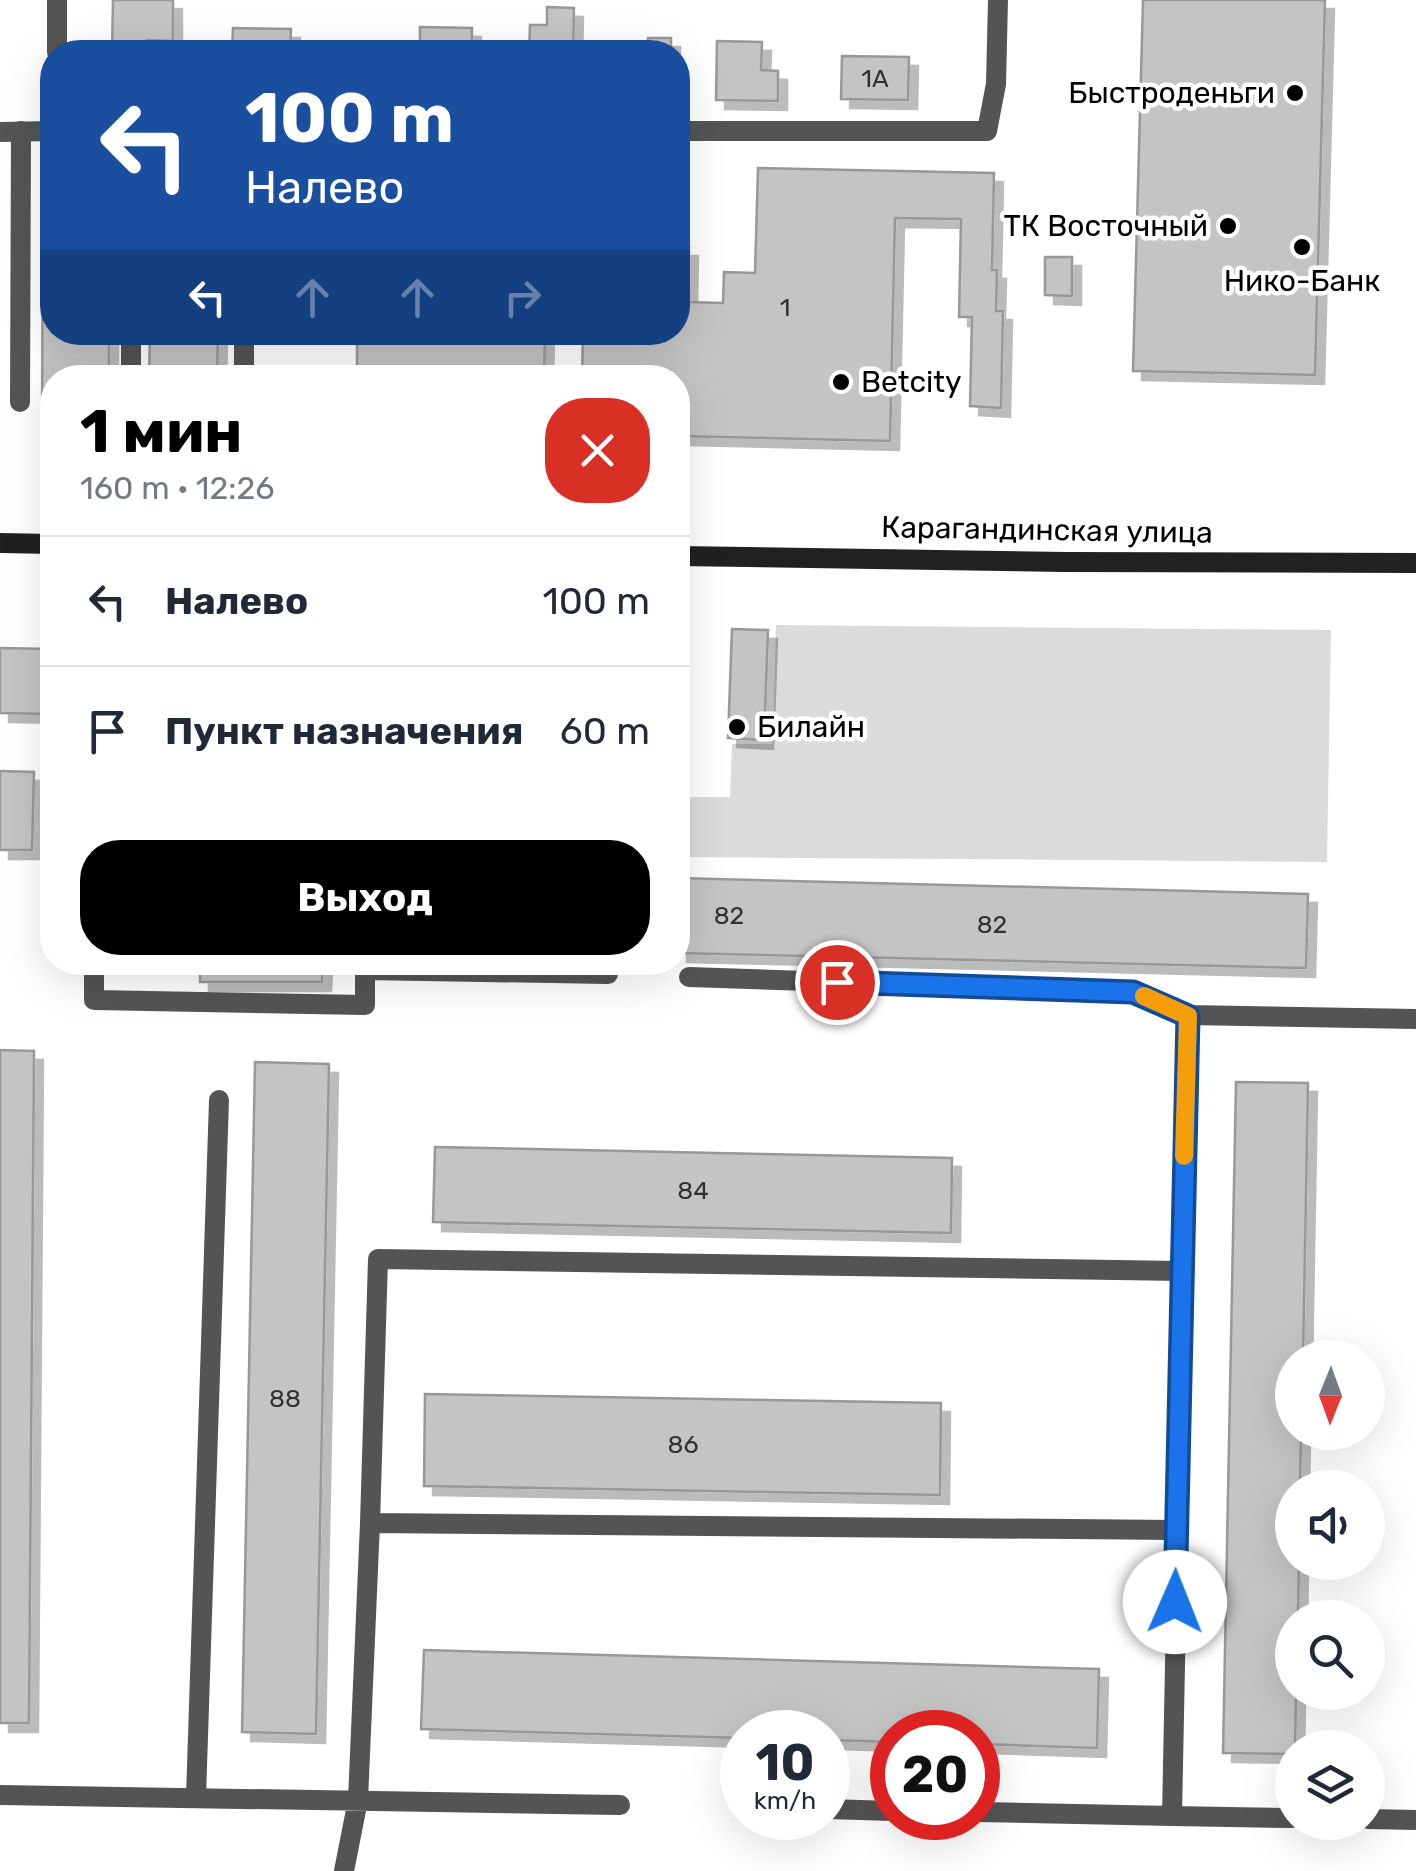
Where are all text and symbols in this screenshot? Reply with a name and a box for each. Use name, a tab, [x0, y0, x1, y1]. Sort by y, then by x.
house number: 1А	[861, 64, 889, 93]
place label: Быстроденьги	[1068, 75, 1275, 111]
text: 100 m	[245, 77, 454, 160]
icon: left	[80, 80, 210, 210]
marker: Быстроденьги	[1284, 82, 1306, 104]
text: Налево	[245, 161, 404, 214]
place label: ТК Восточный	[1003, 208, 1208, 244]
marker: ТК Восточный	[1217, 215, 1239, 237]
marker: Нико-Банк	[1291, 236, 1313, 258]
place label: Нико-Банк	[1224, 263, 1380, 299]
icon: left	[180, 270, 235, 325]
icon: ahead	[285, 270, 340, 325]
icon: ahead	[390, 270, 445, 325]
icon: right	[495, 270, 550, 325]
house number: 1	[780, 293, 790, 322]
place label: Betcity	[861, 364, 962, 400]
marker: Betcity	[830, 371, 852, 393]
text: 1 мин	[80, 396, 243, 467]
button: close	[545, 398, 650, 503]
text: 160 m · 12:26	[80, 469, 275, 507]
street label: Карагандинская улица	[881, 509, 1213, 551]
icon: left	[80, 574, 135, 629]
text: Налево	[165, 578, 308, 624]
text: 100 m	[542, 578, 650, 624]
icon: arrive	[80, 704, 135, 759]
text: Пункт назначения	[165, 708, 524, 754]
text: 60 m	[560, 708, 650, 754]
place label: Билайн	[757, 709, 865, 745]
marker: Билайн	[726, 716, 748, 738]
button: Выход	[80, 840, 650, 955]
house number: 82	[714, 901, 744, 930]
house number: 82	[977, 910, 1007, 939]
pin	[795, 940, 880, 1025]
icon: arrive	[810, 955, 865, 1010]
house number: 84	[677, 1176, 709, 1205]
north arrow	[1275, 1340, 1385, 1450]
map controls	[1275, 1340, 1385, 1840]
house number: 88	[269, 1384, 301, 1413]
house number: 86	[668, 1430, 698, 1459]
button: sound	[1275, 1470, 1385, 1580]
position arrow	[1123, 1550, 1227, 1654]
button: search	[1275, 1600, 1385, 1710]
speed limit sign: 20	[870, 1710, 1000, 1840]
button: layers	[1275, 1730, 1385, 1840]
text: 10	[756, 1733, 814, 1793]
text: km/h	[754, 1786, 816, 1815]

